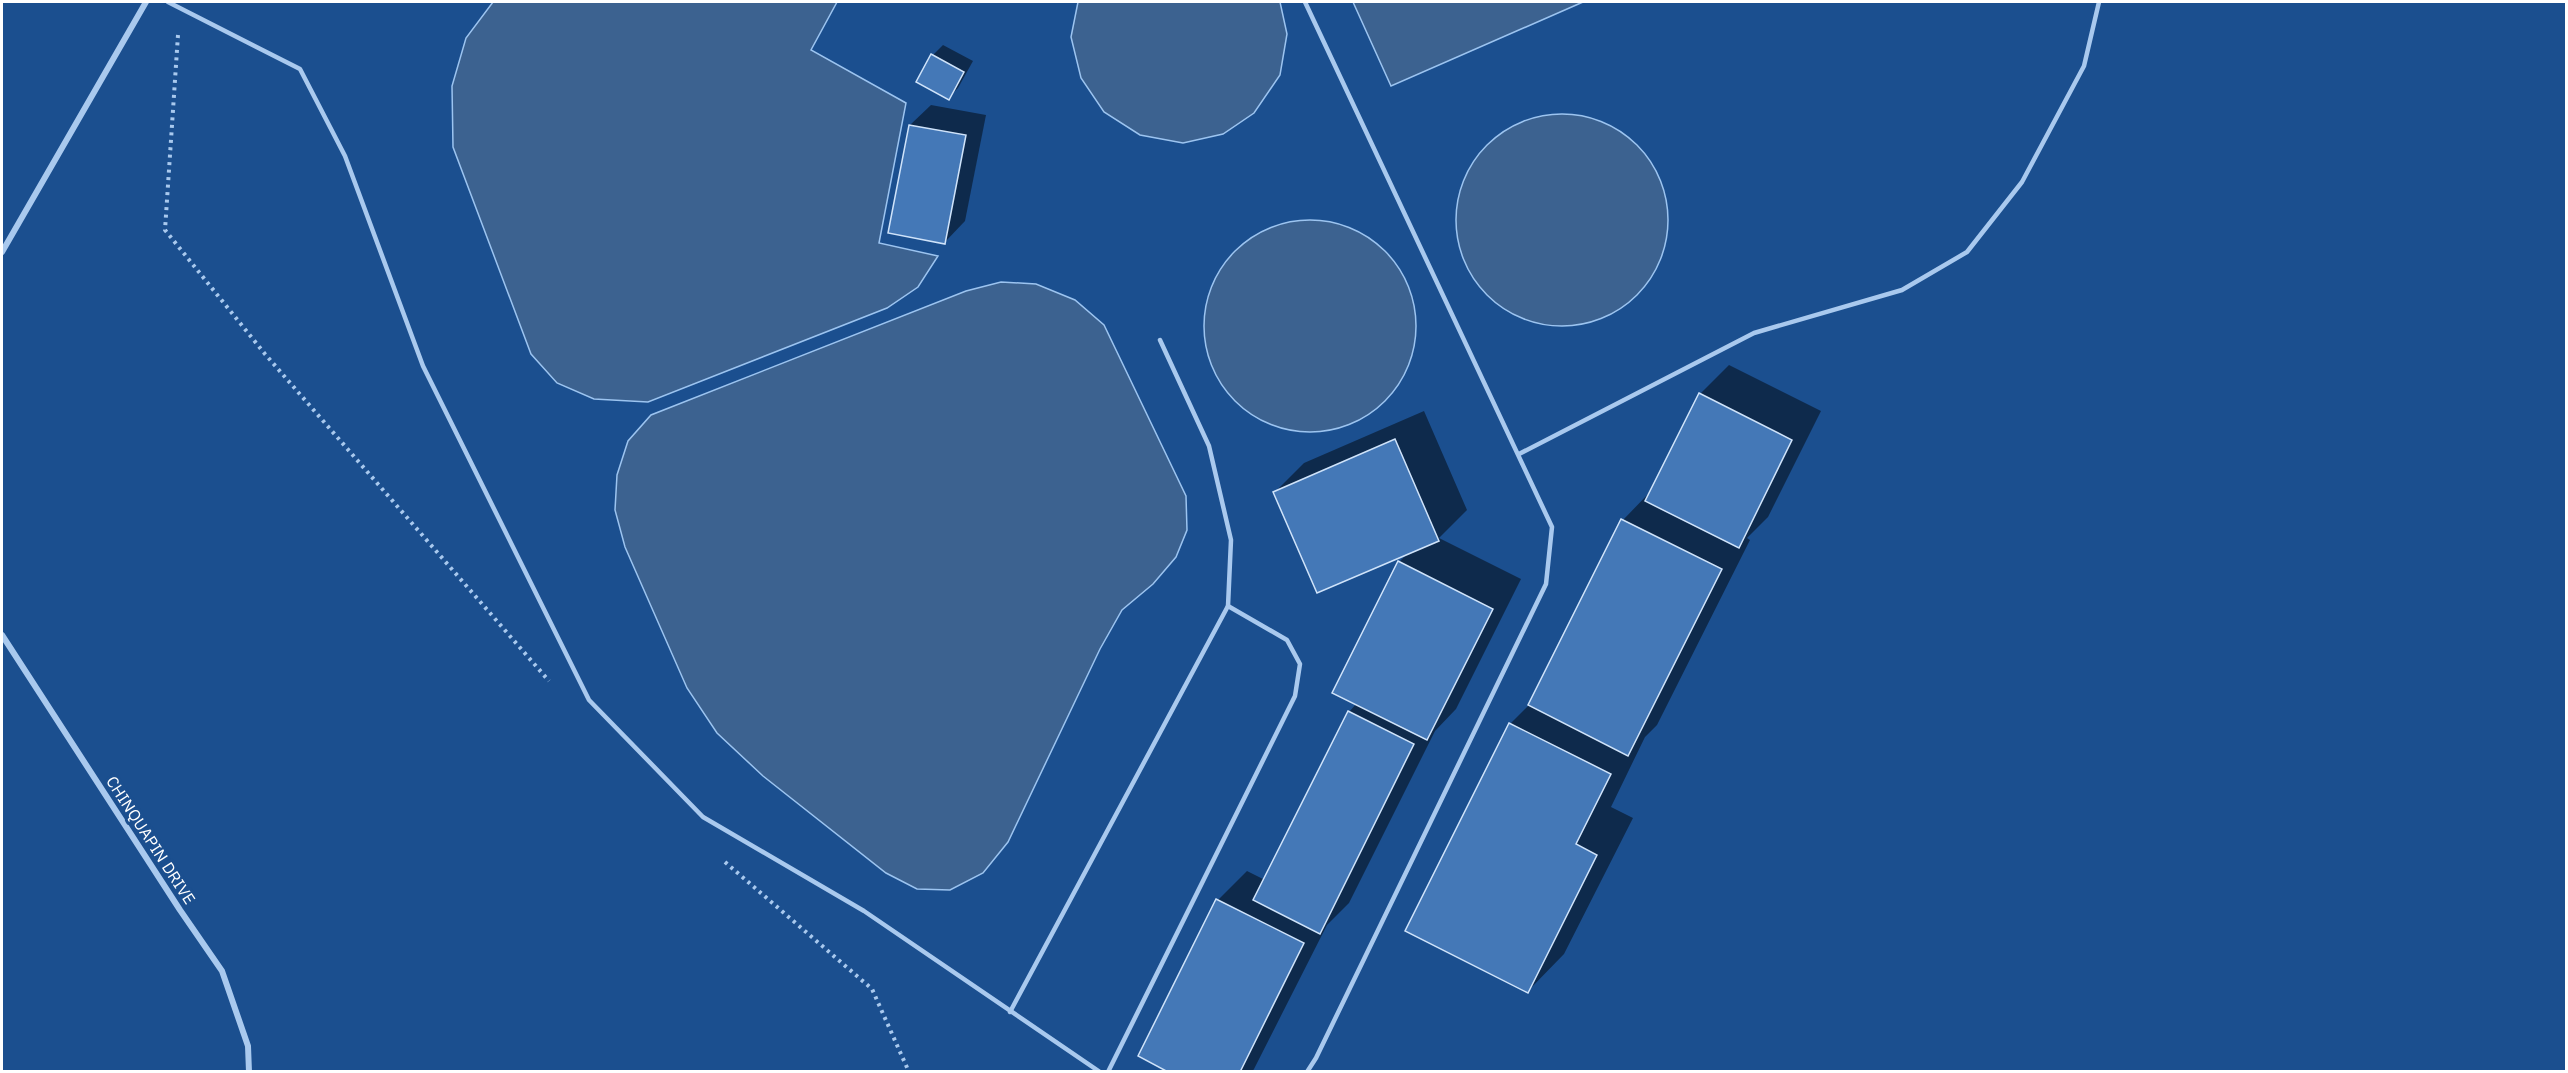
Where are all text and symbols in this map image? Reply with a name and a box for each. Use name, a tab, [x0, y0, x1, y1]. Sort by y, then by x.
street label: CHINQUAPIN DRIVE	[102, 772, 200, 908]

